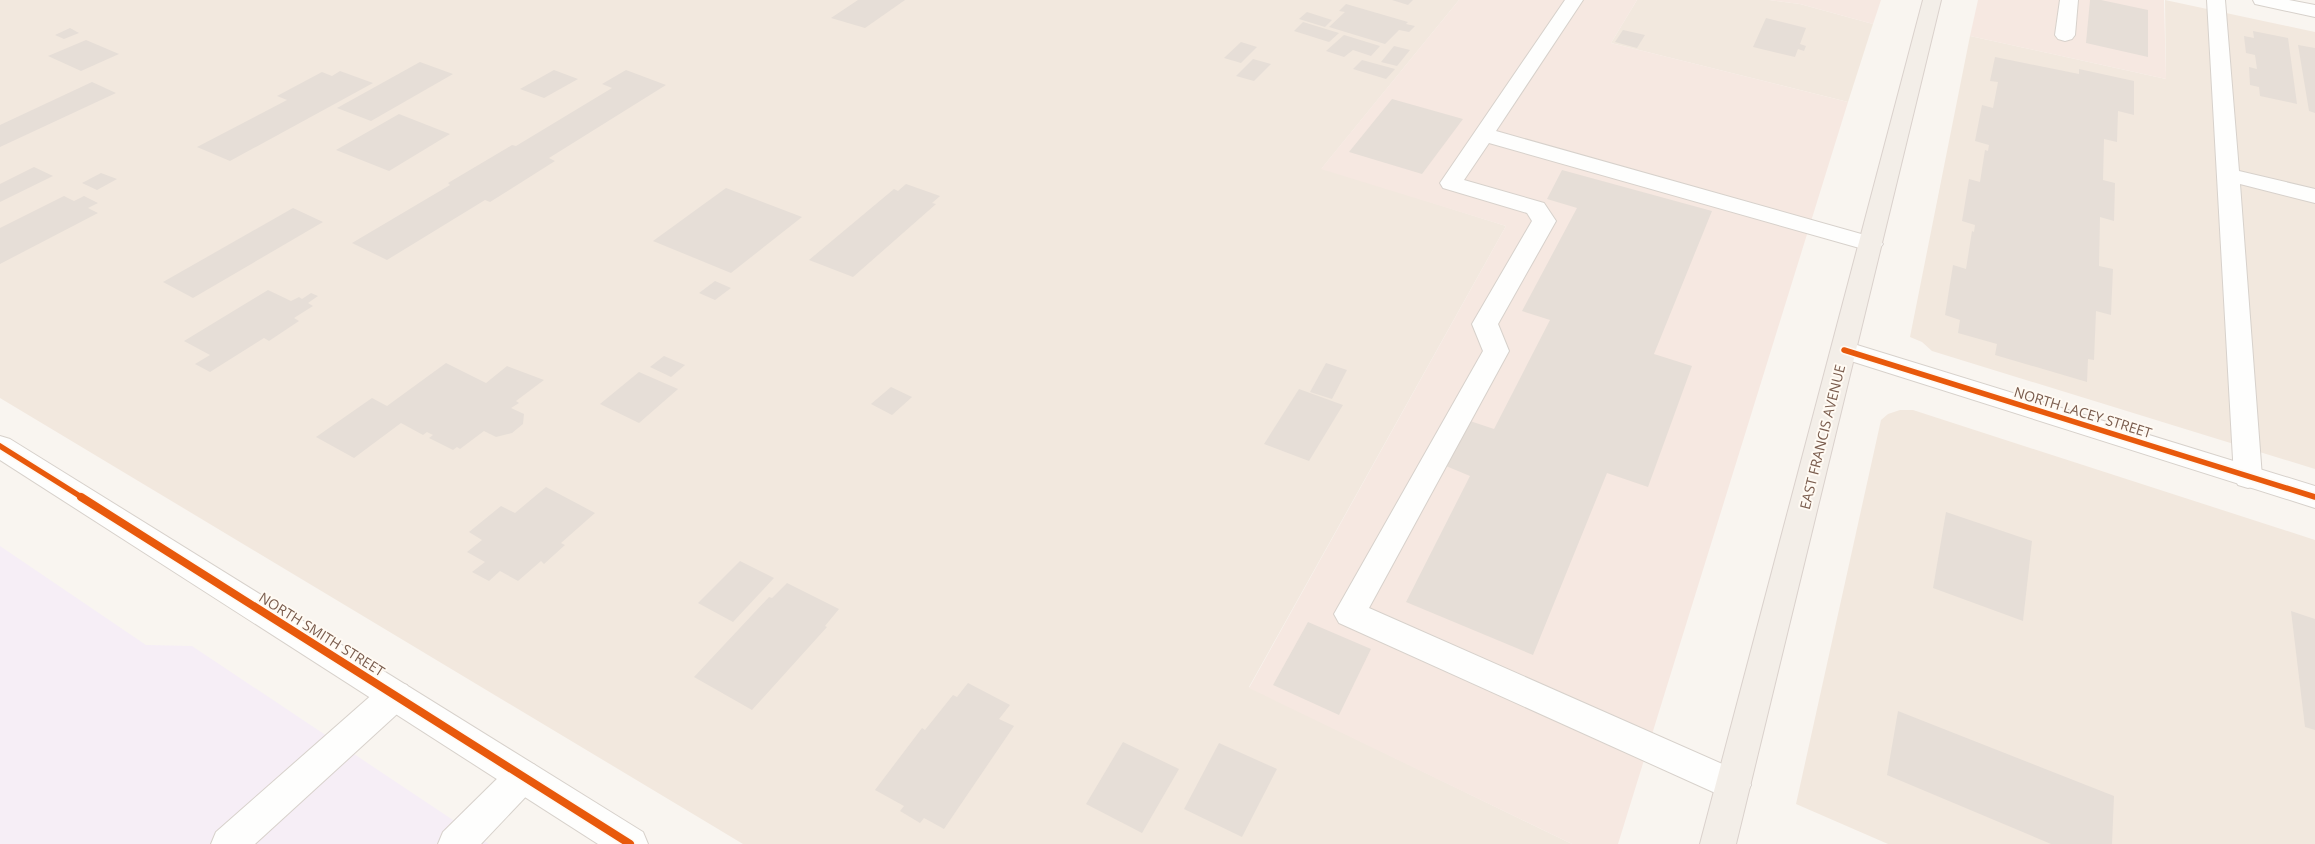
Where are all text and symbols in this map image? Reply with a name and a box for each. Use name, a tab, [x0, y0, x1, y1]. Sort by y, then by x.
street label: EAST FRANCIS AVENUE	[1795, 363, 1849, 511]
street label: NORTH LACEY STREET	[2012, 382, 2155, 442]
street label: NORTH SMITH STREET	[256, 588, 389, 681]

